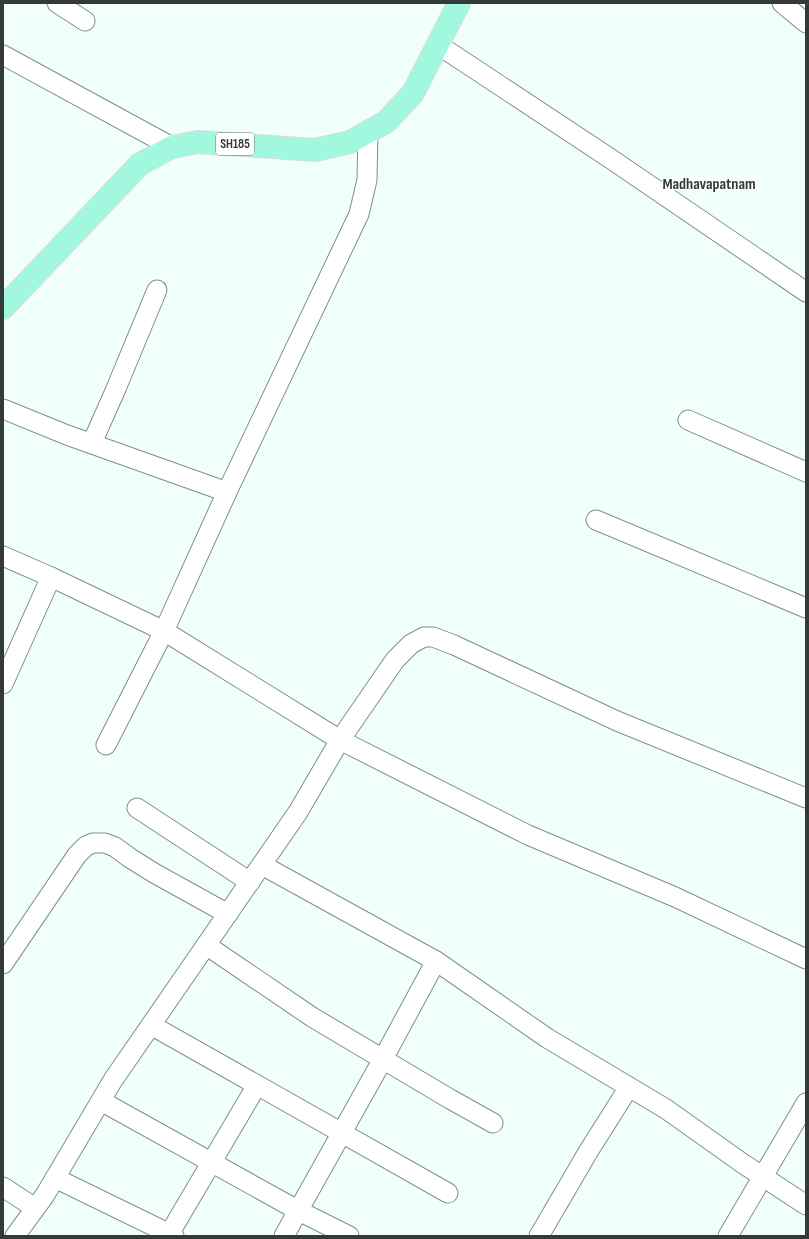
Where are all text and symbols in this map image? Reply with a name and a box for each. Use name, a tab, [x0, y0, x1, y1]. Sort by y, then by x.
road number: SH185	[216, 133, 254, 155]
district label: Madhavapatnam	[662, 175, 756, 194]

